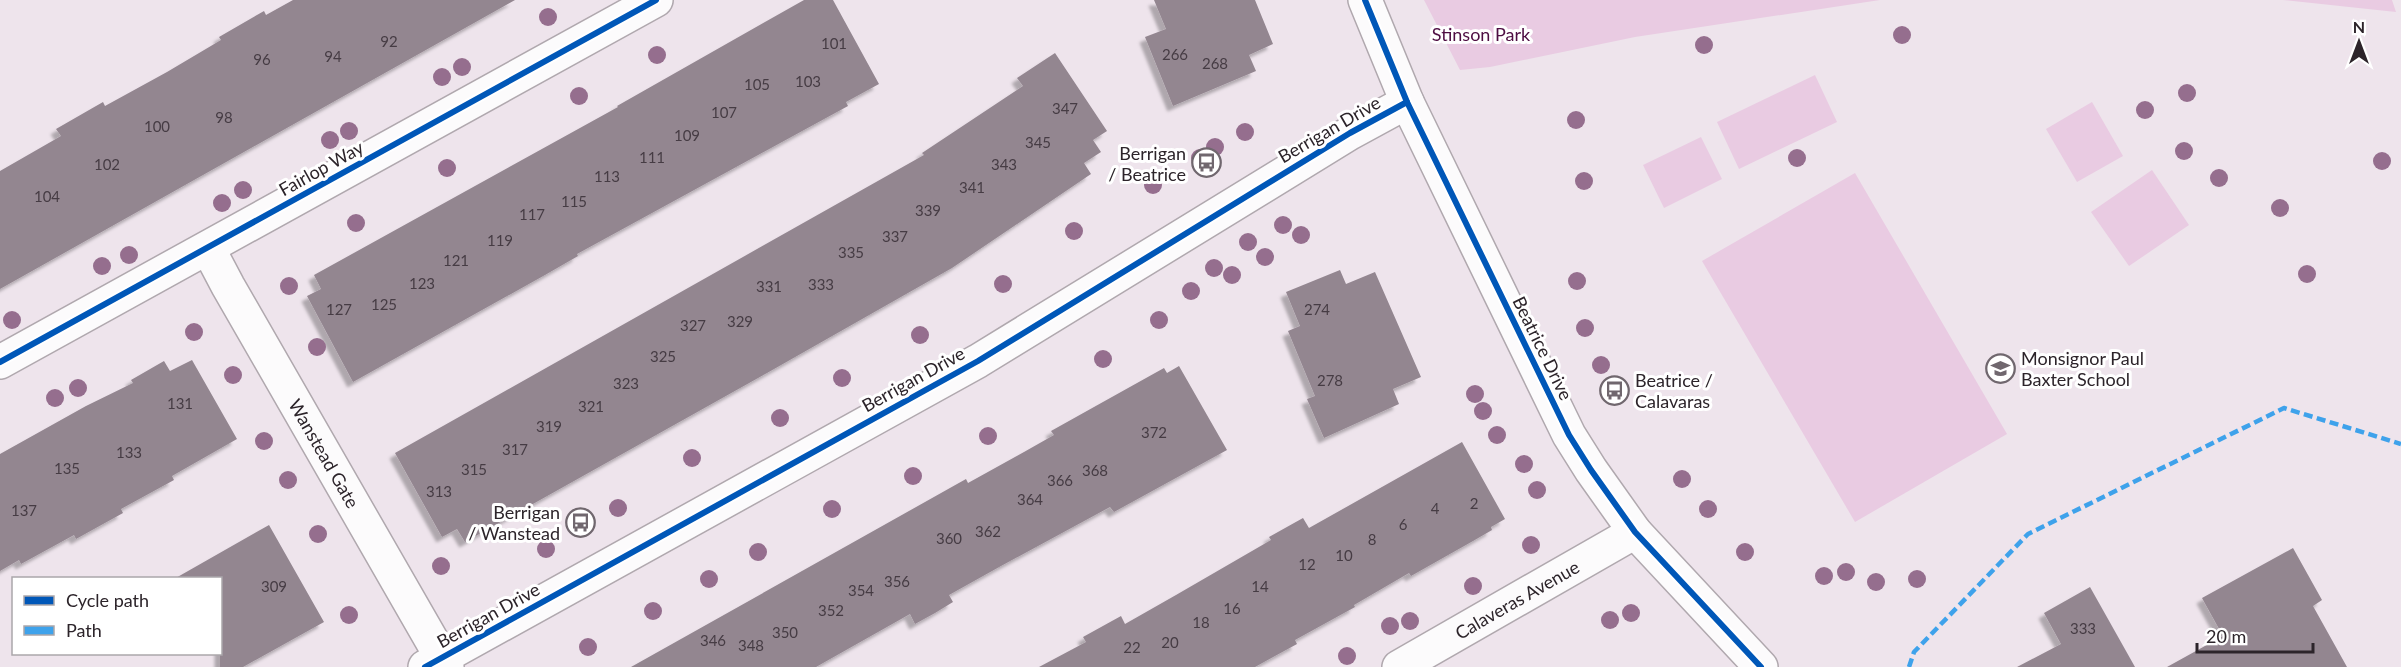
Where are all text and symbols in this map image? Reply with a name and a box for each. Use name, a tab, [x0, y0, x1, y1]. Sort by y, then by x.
north arrow	[2329, 12, 2389, 72]
text: N	[2353, 17, 2365, 36]
park label: Stinson Park	[1432, 23, 1531, 45]
house number: 92	[380, 32, 398, 50]
house number: 101	[821, 34, 847, 52]
house number: 266	[1162, 45, 1188, 63]
house number: 94	[324, 47, 342, 65]
house number: 96	[253, 50, 271, 68]
house number: 268	[1202, 54, 1228, 72]
house number: 103	[795, 72, 821, 90]
house number: 105	[744, 75, 770, 93]
street label: Berrigan Drive	[1274, 91, 1384, 167]
house number: 347	[1052, 99, 1078, 117]
house number: 107	[711, 103, 737, 121]
house number: 98	[215, 108, 233, 126]
house number: 100	[144, 117, 170, 135]
house number: 109	[674, 126, 700, 144]
house number: 345	[1025, 133, 1051, 151]
street label: Fairlop Way	[275, 135, 368, 200]
place label: Berrigan / Beatrice	[1108, 142, 1186, 185]
bus stop icon: Berrigan / Beatrice	[1191, 147, 1223, 179]
house number: 111	[639, 148, 665, 166]
house number: 102	[94, 155, 120, 173]
house number: 343	[991, 155, 1017, 173]
house number: 113	[594, 167, 620, 185]
house number: 341	[959, 178, 985, 196]
house number: 104	[34, 187, 60, 205]
house number: 115	[561, 192, 587, 210]
house number: 339	[915, 201, 941, 219]
house number: 117	[519, 205, 545, 223]
house number: 337	[882, 227, 908, 245]
house number: 119	[487, 231, 513, 249]
house number: 335	[838, 243, 864, 261]
house number: 121	[443, 251, 469, 269]
house number: 123	[409, 274, 435, 292]
house number: 333	[808, 275, 834, 293]
house number: 331	[756, 277, 782, 295]
street label: Beatrice Drive	[1508, 293, 1578, 403]
house number: 125	[371, 295, 397, 313]
house number: 127	[326, 300, 352, 318]
house number: 274	[1304, 300, 1330, 318]
house number: 329	[727, 312, 753, 330]
house number: 327	[680, 316, 706, 334]
street label: Berrigan Drive	[858, 342, 968, 416]
house number: 325	[650, 347, 676, 365]
place label: Monsignor Paul Baxter School	[2021, 347, 2144, 390]
school or university icon: Monsignor Paul Baxter School	[1984, 352, 2016, 384]
place label: Beatrice / Calavaras	[1635, 369, 1713, 412]
house number: 278	[1317, 371, 1343, 389]
house number: 323	[613, 374, 639, 392]
bus stop icon: Beatrice / Calavaras	[1598, 374, 1630, 406]
house number: 131	[167, 394, 193, 412]
street label: Wanstead Gate	[284, 395, 364, 512]
house number: 321	[578, 397, 604, 415]
house number: 319	[536, 417, 562, 435]
house number: 372	[1141, 423, 1167, 441]
house number: 317	[502, 440, 528, 458]
house number: 133	[116, 443, 142, 461]
house number: 135	[54, 459, 80, 477]
house number: 315	[461, 460, 487, 478]
house number: 368	[1082, 461, 1108, 479]
house number: 366	[1047, 471, 1073, 489]
house number: 313	[426, 482, 452, 500]
house number: 364	[1017, 490, 1043, 508]
house number: 2	[1470, 494, 1478, 512]
house number: 4	[1431, 499, 1440, 517]
house number: 137	[11, 501, 37, 519]
place label: Berrigan / Wanstead	[468, 501, 560, 544]
bus stop icon: Berrigan / Wanstead	[565, 506, 597, 538]
house number: 6	[1399, 515, 1408, 533]
house number: 362	[975, 522, 1001, 540]
house number: 360	[936, 529, 962, 547]
house number: 8	[1368, 530, 1376, 548]
house number: 10	[1335, 546, 1353, 564]
house number: 12	[1298, 555, 1316, 573]
street label: Calaveras Avenue	[1451, 555, 1583, 644]
house number: 356	[884, 572, 910, 590]
legend	[12, 577, 222, 655]
house number: 309	[261, 577, 287, 595]
house number: 14	[1251, 577, 1269, 595]
street label: Berrigan Drive	[433, 578, 543, 652]
house number: 354	[848, 581, 874, 599]
text: Cycle path	[66, 589, 149, 611]
house number: 16	[1223, 599, 1241, 617]
house number: 352	[818, 601, 844, 619]
house number: 18	[1192, 613, 1210, 631]
scale bar	[2197, 616, 2312, 654]
text: Path	[66, 619, 102, 641]
house number: 333	[2070, 619, 2096, 637]
house number: 350	[772, 623, 798, 641]
text: 20 m	[2206, 625, 2246, 647]
house number: 346	[700, 631, 726, 649]
house number: 20	[1161, 633, 1179, 651]
house number: 348	[738, 636, 764, 654]
house number: 22	[1123, 638, 1141, 656]

